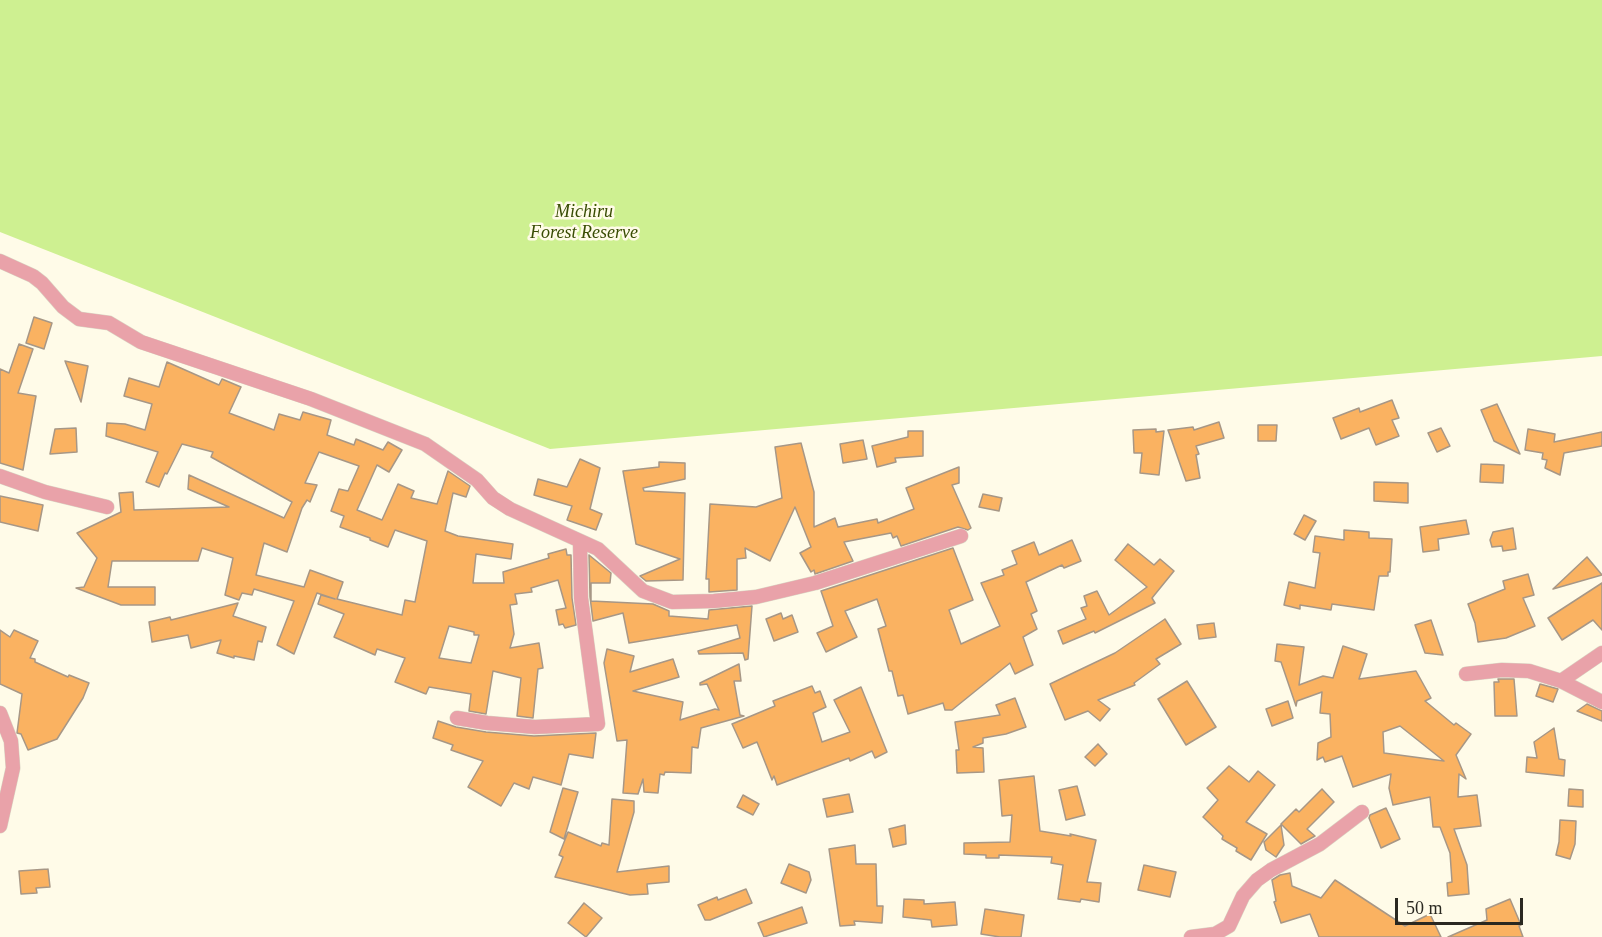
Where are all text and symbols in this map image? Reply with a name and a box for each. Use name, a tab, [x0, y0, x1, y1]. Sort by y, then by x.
park label: Michiru Forest Reserve	[530, 201, 638, 244]
scale bar	[1398, 886, 1526, 924]
text: 50 m	[1406, 898, 1443, 918]

